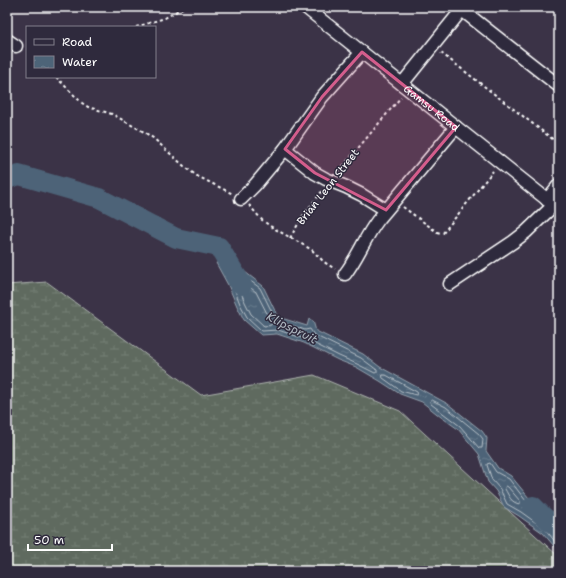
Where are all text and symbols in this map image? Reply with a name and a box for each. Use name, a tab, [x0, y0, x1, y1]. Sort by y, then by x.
legend	[26, 26, 156, 78]
text: Road	[62, 34, 93, 50]
text: Water	[62, 54, 98, 70]
street label: Gamsu Road	[401, 81, 463, 135]
street label: Brian Leon Street	[293, 146, 363, 228]
water label: Klipspruit	[264, 308, 321, 348]
scale bar	[28, 526, 112, 552]
text: 50 m	[34, 532, 64, 548]

